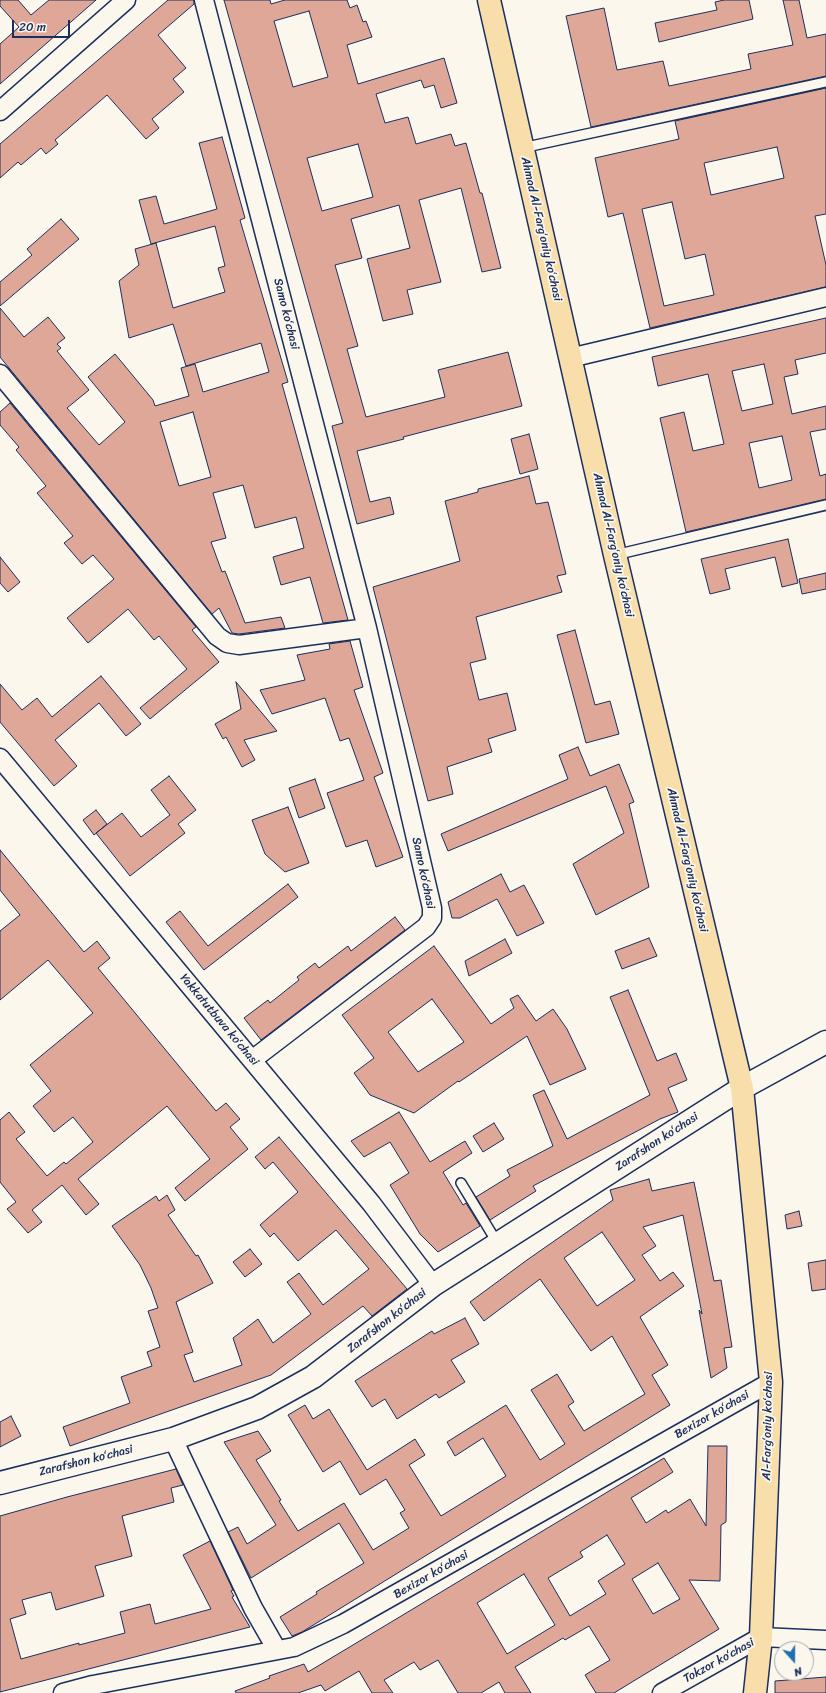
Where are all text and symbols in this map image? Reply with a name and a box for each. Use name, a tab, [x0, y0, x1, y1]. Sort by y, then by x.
scale bar	[14, 12, 72, 38]
text: 20 m	[19, 16, 46, 38]
street label: Ahmad Al-Fargʻoniy koʻchasi	[517, 155, 565, 303]
street label: Samo koʻchasi	[270, 277, 302, 351]
street label: Ahmad Al-Fargʻoniy koʻchasi	[589, 471, 637, 619]
street label: Ahmad Al-Fargʻoniy koʻchasi	[663, 786, 711, 934]
street label: Samo koʻchasi	[408, 836, 438, 910]
street label: Yakkatutbuva koʻchasi	[176, 971, 262, 1069]
street label: Zarafshon koʻchasi	[613, 1110, 701, 1174]
street label: Zarafshon koʻchasi	[345, 1286, 429, 1356]
street label: Al-Fargʻoniy koʻchasi	[760, 1371, 776, 1481]
street label: Bexizor koʻchasi	[672, 1388, 752, 1442]
street label: Zarafshon koʻchasi	[37, 1442, 135, 1480]
street label: Bexizor koʻchasi	[391, 1548, 471, 1602]
street label: Tokzor koʻchasi	[681, 1636, 757, 1686]
north arrow	[774, 1641, 814, 1681]
text: N	[791, 1662, 805, 1682]

